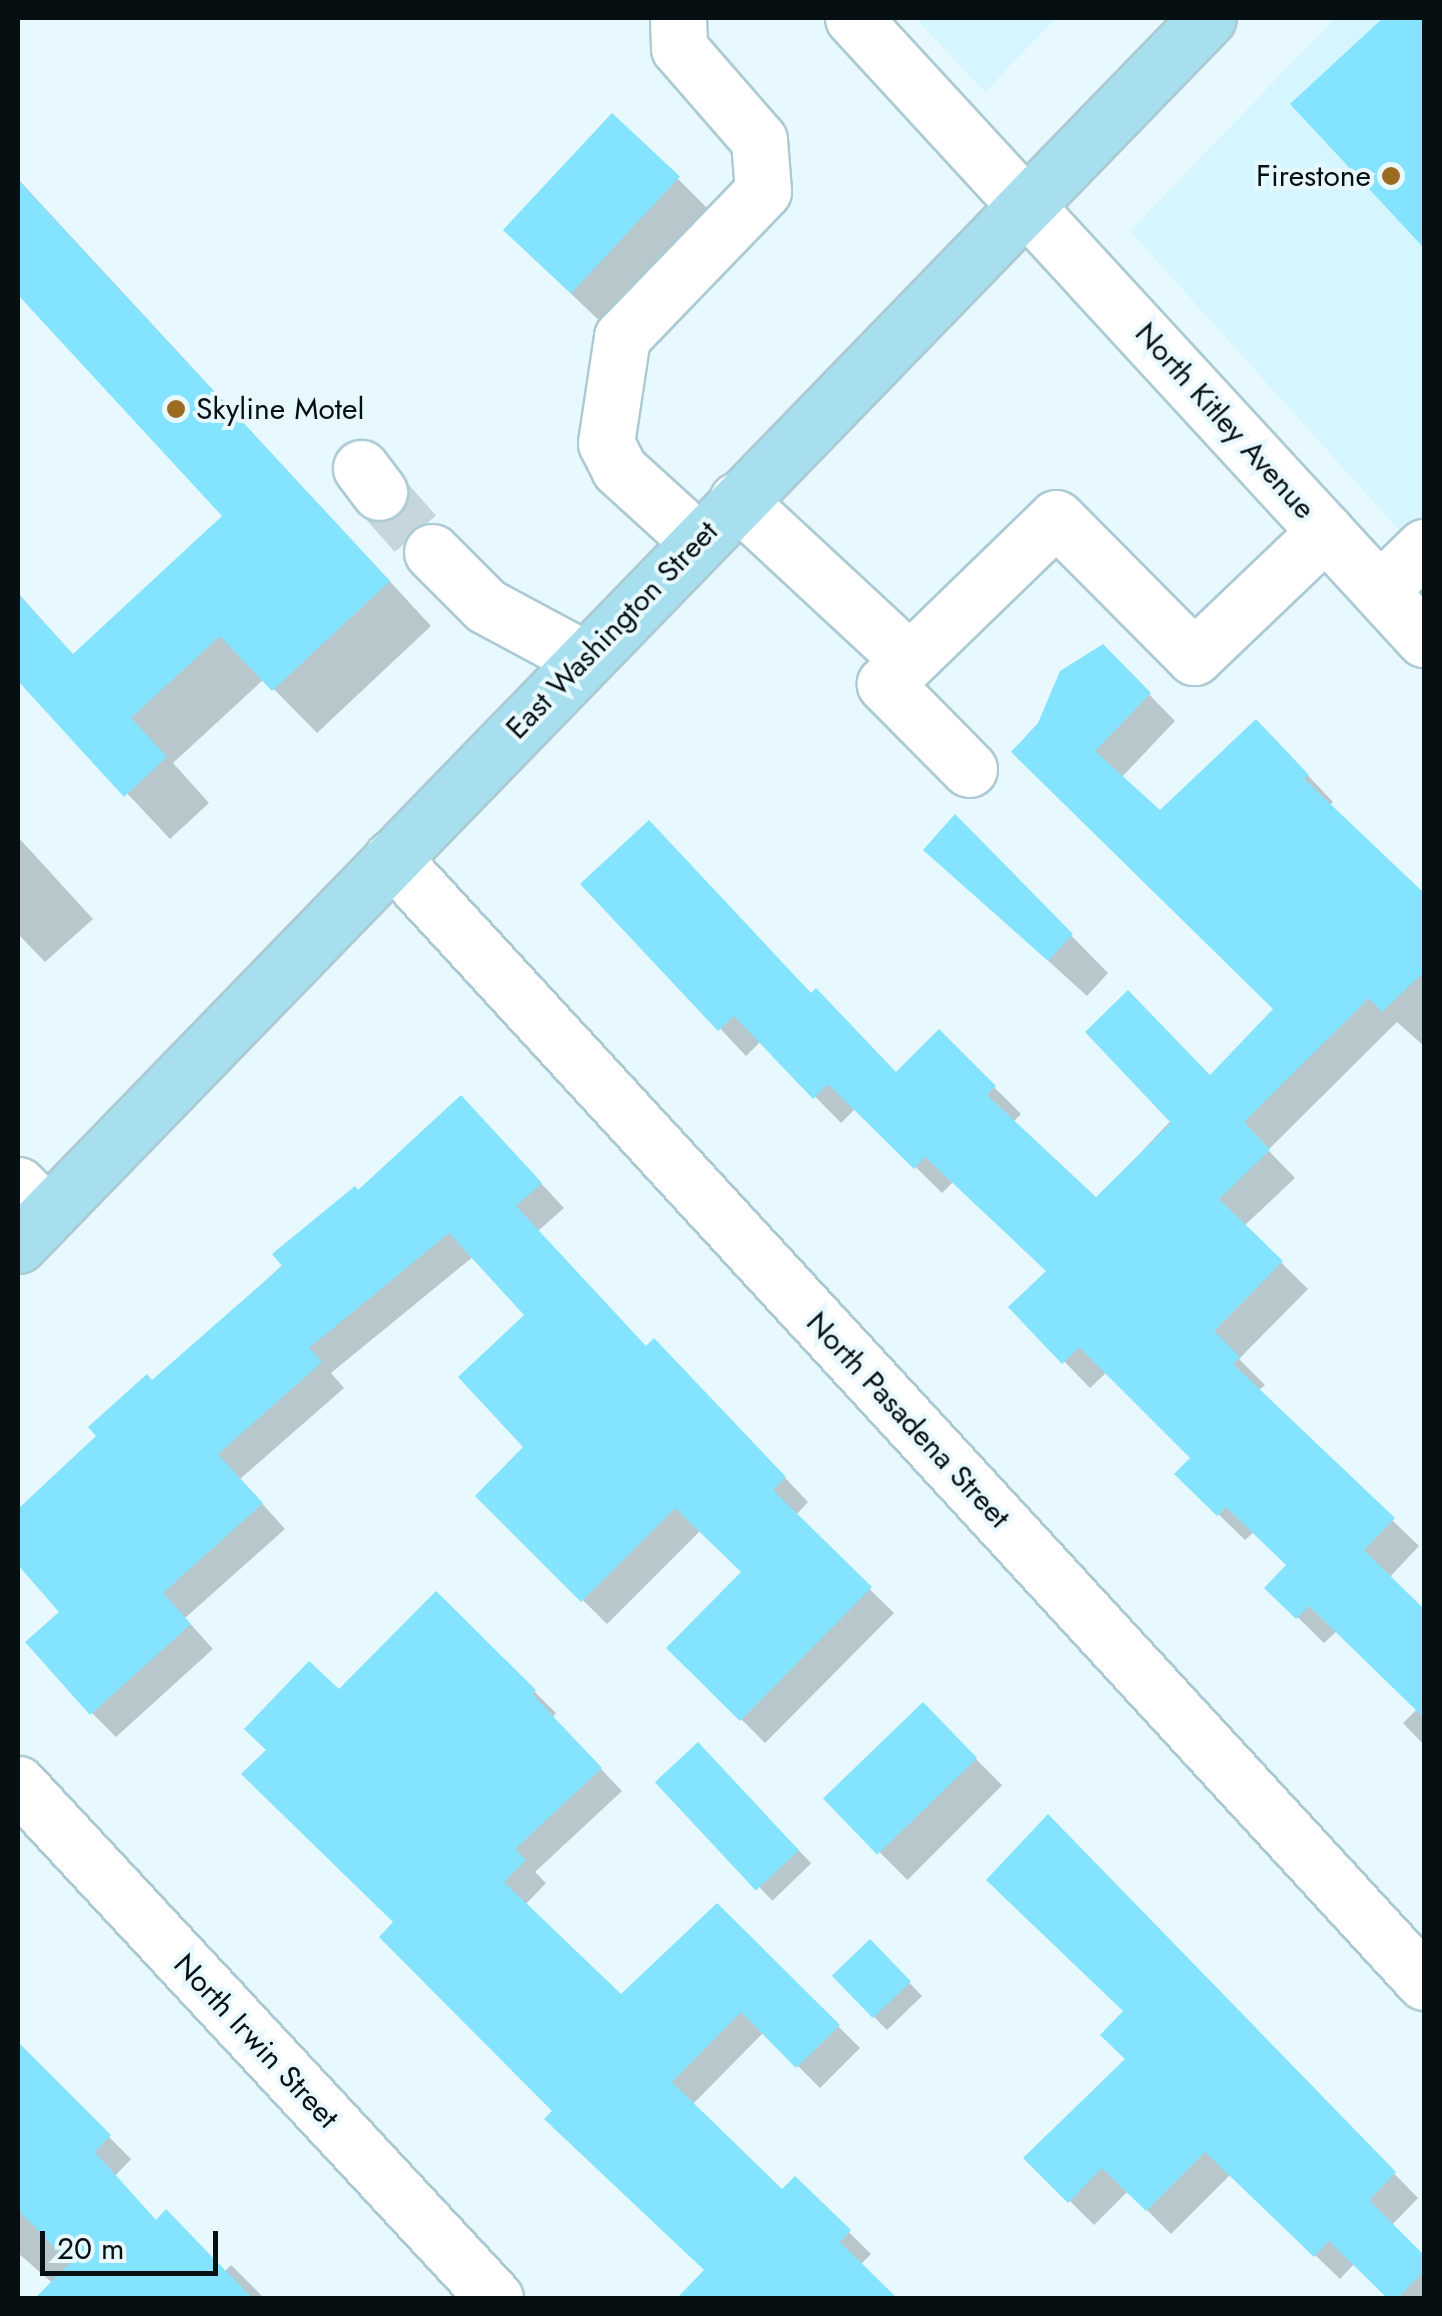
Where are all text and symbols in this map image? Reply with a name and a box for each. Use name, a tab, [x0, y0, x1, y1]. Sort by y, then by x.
place label: Firestone	[1256, 158, 1371, 194]
marker: Firestone	[1380, 165, 1402, 187]
street label: North Kitley Avenue	[1128, 316, 1322, 526]
place label: Skyline Motel	[196, 391, 364, 427]
marker: Skyline Motel	[165, 398, 187, 420]
street label: East Washington Street	[499, 514, 725, 746]
street label: North Pasadena Street	[799, 1305, 1017, 1535]
street label: North Irwin Street	[166, 1946, 346, 2136]
scale bar	[45, 2211, 222, 2273]
text: 20 m	[57, 2227, 124, 2270]

